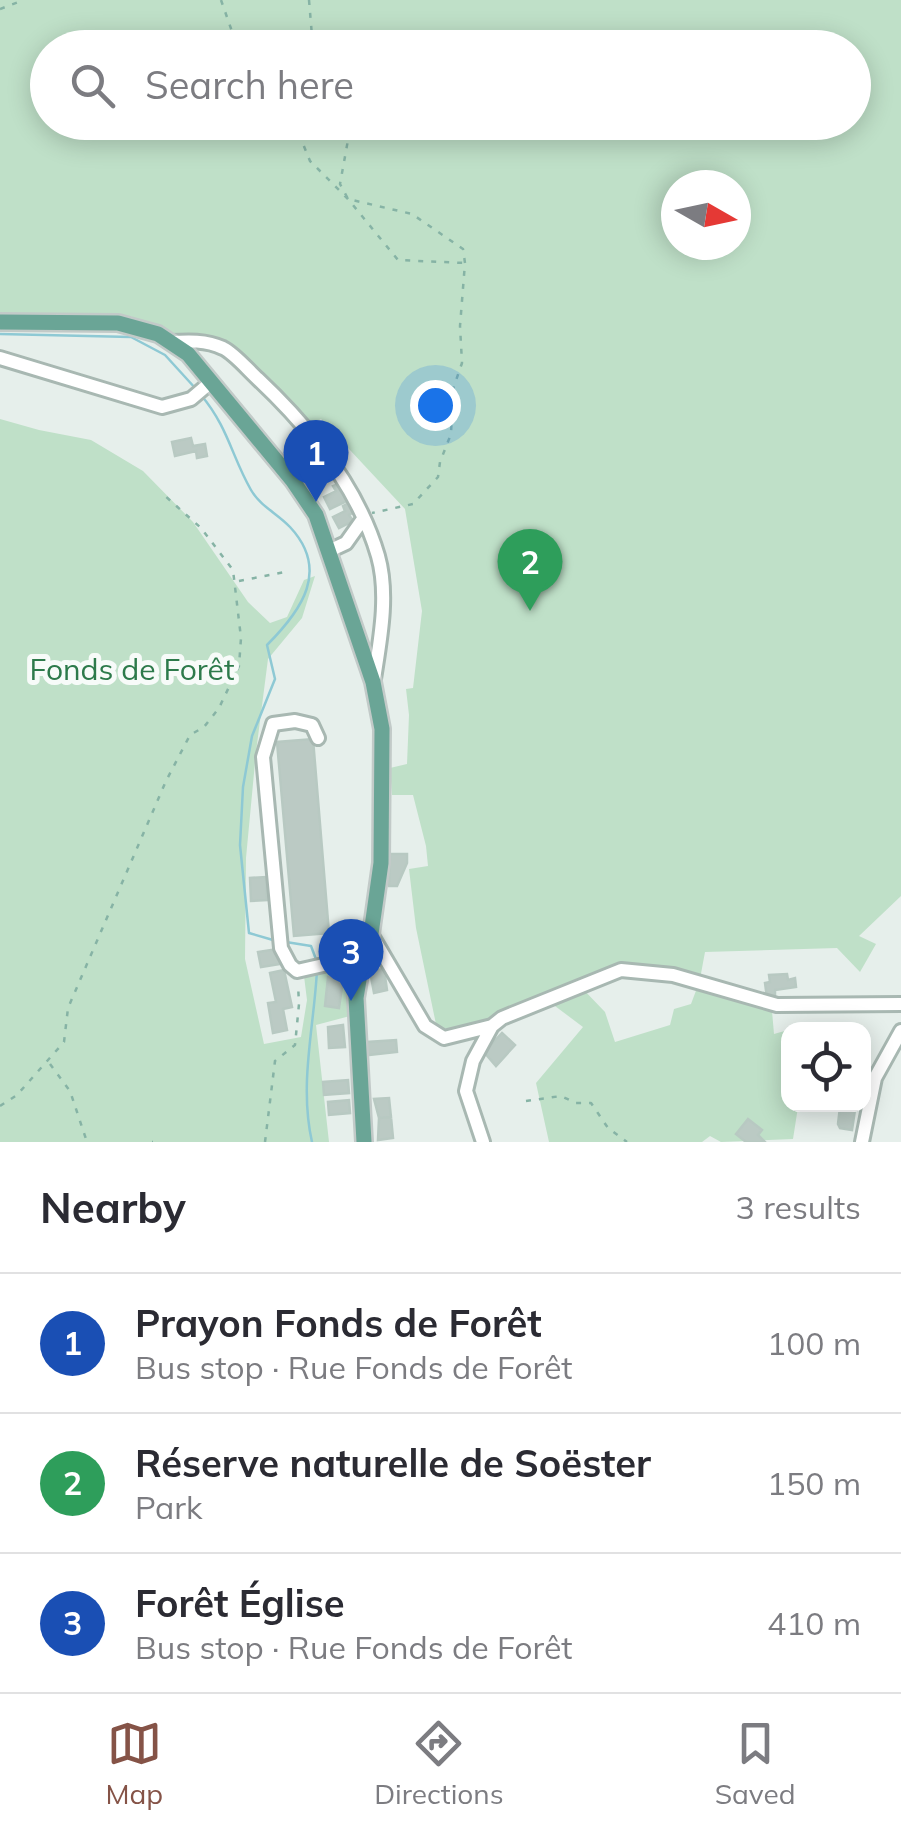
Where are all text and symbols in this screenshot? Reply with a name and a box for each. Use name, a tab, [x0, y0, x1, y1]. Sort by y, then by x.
search box	[30, 30, 871, 140]
icon: search	[65, 58, 120, 113]
text: Search here	[145, 61, 354, 109]
north arrow	[661, 170, 751, 260]
your location	[410, 380, 461, 431]
pin: 1	[284, 420, 348, 502]
pin: 2	[498, 528, 562, 611]
park label: Fonds de Forêt	[30, 650, 234, 688]
pin: 3	[318, 918, 384, 1001]
map controls	[781, 1022, 871, 1112]
button: locate	[781, 1022, 871, 1112]
text: Nearby	[40, 1181, 186, 1234]
text: 3 results	[736, 1187, 861, 1227]
text: Prayon Fonds de Forêt	[135, 1299, 542, 1347]
text: 1	[63, 1323, 82, 1363]
text: 100 m	[767, 1323, 861, 1363]
text: Bus stop · Rue Fonds de Forêt	[135, 1347, 573, 1387]
text: Réserve naturelle de Soëster	[135, 1439, 651, 1487]
text: 2	[63, 1463, 82, 1503]
text: 150 m	[767, 1463, 861, 1503]
text: Park	[135, 1487, 202, 1527]
text: Forêt Église	[135, 1579, 345, 1627]
text: 3	[63, 1603, 82, 1643]
text: 410 m	[767, 1603, 861, 1643]
text: Bus stop · Rue Fonds de Forêt	[135, 1627, 573, 1667]
tab: Map	[106, 1716, 163, 1811]
tab: Directions	[374, 1716, 504, 1811]
tab: Saved	[715, 1716, 795, 1811]

